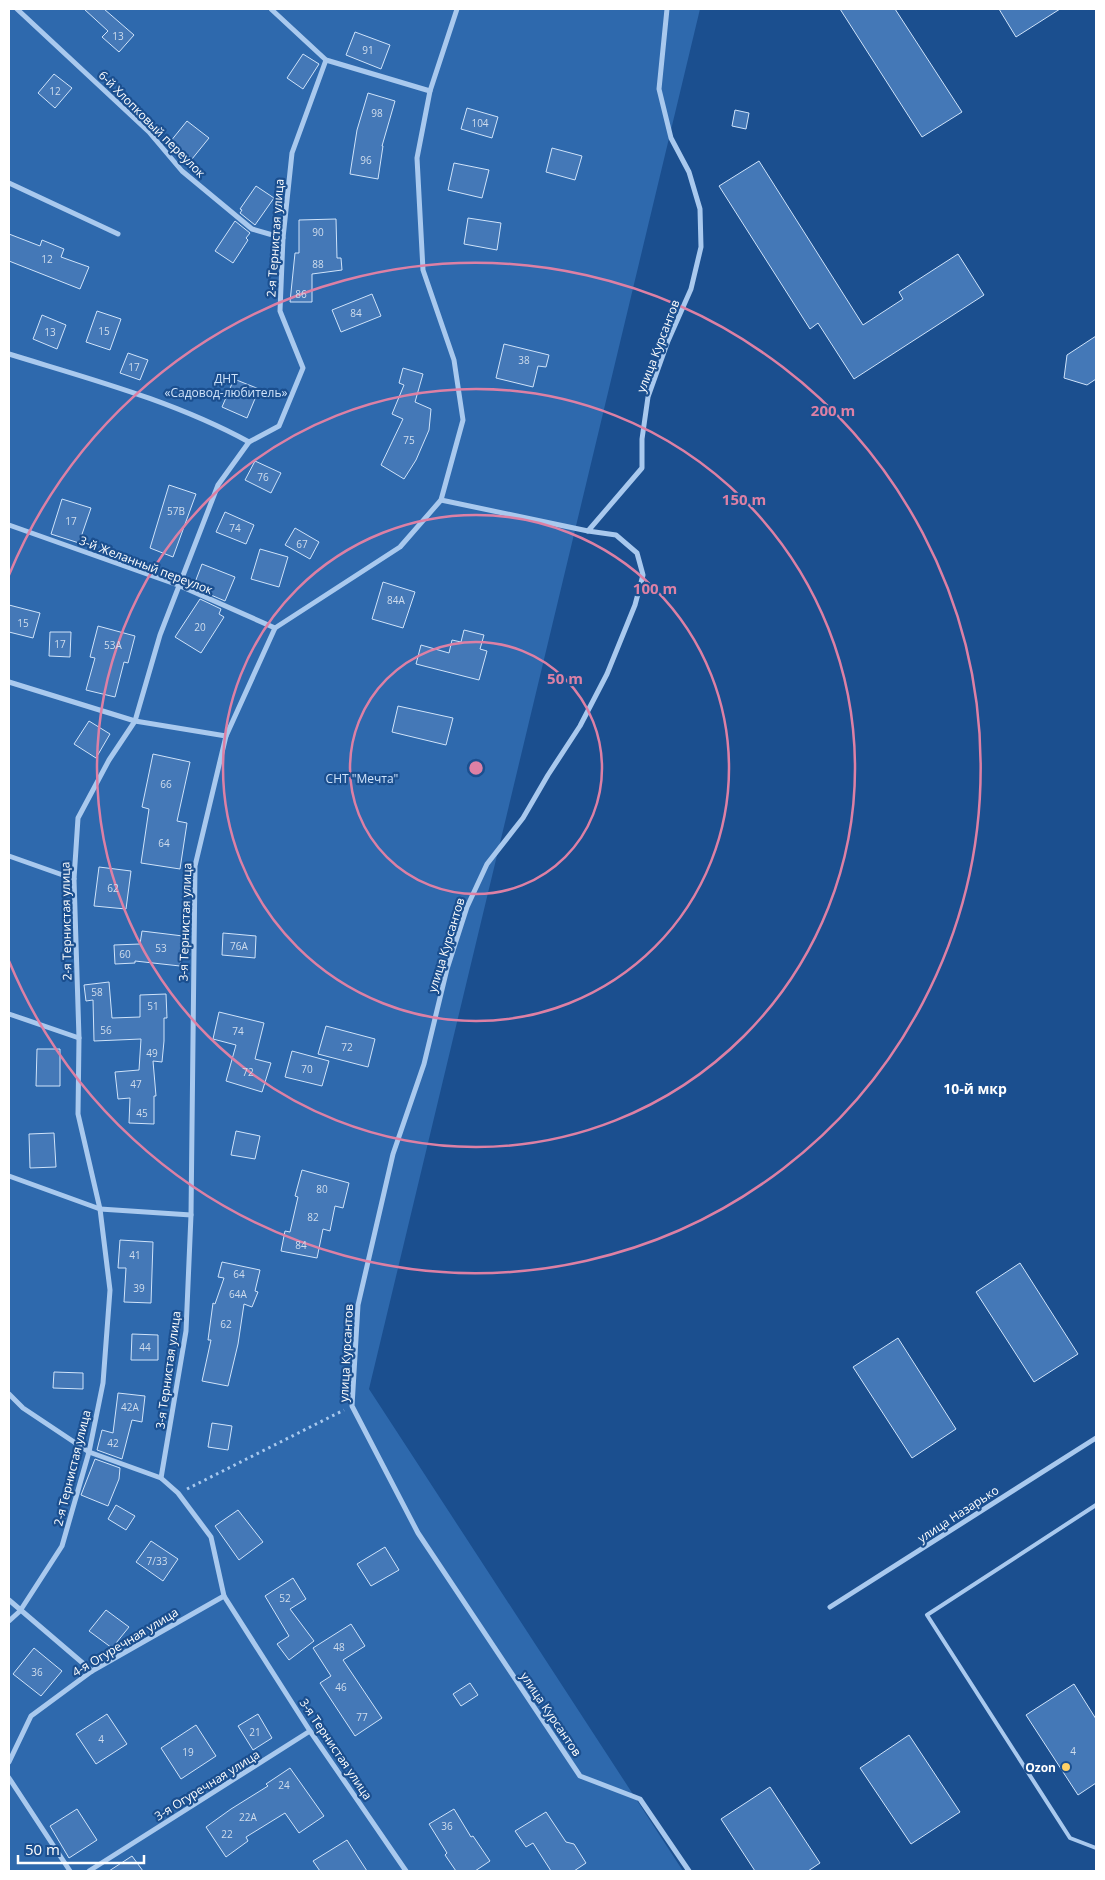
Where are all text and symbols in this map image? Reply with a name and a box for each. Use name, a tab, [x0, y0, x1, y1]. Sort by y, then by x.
house number: 13	[112, 29, 124, 43]
house number: 91	[362, 43, 374, 57]
street label: 6-й Хлопковый переулок	[95, 67, 210, 182]
house number: 12	[49, 84, 61, 98]
house number: 98	[371, 106, 383, 120]
house number: 104	[471, 116, 489, 130]
house number: 96	[360, 153, 372, 167]
street label: 2-я Тернистая улица	[262, 178, 288, 298]
house number: 90	[312, 225, 324, 239]
house number: 12	[41, 252, 53, 266]
house number: 88	[312, 257, 324, 271]
house number: 86	[295, 287, 307, 301]
street label: улица Курсантов	[632, 297, 684, 395]
house number: 84	[350, 306, 362, 320]
house number: 15	[98, 324, 110, 338]
house number: 13	[44, 325, 56, 339]
house number: 38	[518, 353, 530, 367]
house number: 17	[128, 360, 140, 374]
park label: ДНТ «Садовод-любитель»	[164, 370, 288, 401]
text: 200 m	[811, 400, 855, 420]
house number: 75	[403, 433, 415, 447]
house number: 76	[257, 470, 269, 484]
text: 150 m	[722, 489, 766, 509]
house number: 57В	[167, 504, 185, 518]
house number: 17	[65, 514, 77, 528]
house number: 74	[229, 521, 241, 535]
street label: 3-й Желанный переулок	[77, 532, 216, 599]
house number: 67	[296, 537, 308, 551]
text: 100 m	[633, 578, 677, 598]
house number: 84А	[387, 593, 406, 607]
house number: 15	[17, 616, 29, 630]
house number: 20	[194, 620, 206, 634]
house number: 17	[54, 637, 66, 651]
house number: 53А	[104, 638, 123, 652]
text: 50 m	[547, 668, 583, 688]
centre of rings	[467, 759, 485, 777]
park label: СНТ "Мечта"	[326, 770, 398, 787]
house number: 66	[160, 777, 172, 791]
house number: 64	[158, 836, 170, 850]
street label: 2-я Тернистая улица	[56, 861, 76, 981]
street label: 3-я Тернистая улица	[174, 862, 196, 982]
house number: 62	[107, 881, 119, 895]
street label: улица Курсантов	[424, 895, 469, 994]
house number: 76А	[230, 939, 249, 953]
house number: 53	[155, 941, 167, 955]
house number: 60	[119, 947, 131, 961]
house number: 58	[91, 985, 103, 999]
house number: 51	[147, 999, 159, 1013]
house number: 56	[100, 1023, 112, 1037]
house number: 74	[232, 1024, 244, 1038]
house number: 72	[341, 1040, 353, 1054]
house number: 49	[146, 1046, 158, 1060]
house number: 70	[301, 1062, 313, 1076]
house number: 72	[242, 1065, 254, 1079]
house number: 47	[130, 1077, 142, 1091]
district label: 10-й мкр	[943, 1079, 1007, 1098]
house number: 45	[136, 1106, 148, 1120]
house number: 80	[316, 1182, 328, 1196]
house number: 82	[307, 1210, 319, 1224]
house number: 84	[295, 1238, 307, 1252]
house number: 41	[129, 1248, 141, 1262]
house number: 64	[233, 1267, 245, 1281]
house number: 39	[133, 1281, 145, 1295]
house number: 64А	[229, 1287, 248, 1301]
street label: улица Курсантов	[335, 1303, 357, 1403]
street label: 3-я Тернистая улица	[151, 1310, 185, 1430]
house number: 62	[220, 1317, 232, 1331]
house number: 44	[139, 1340, 151, 1354]
house number: 42А	[121, 1400, 140, 1414]
street label: 2-я Тернистая улица	[49, 1408, 95, 1528]
house number: 42	[107, 1436, 119, 1450]
street label: улица Назарько	[914, 1481, 1002, 1547]
house number: 7/33	[147, 1554, 168, 1568]
house number: 52	[279, 1591, 291, 1605]
street label: 4-я Огуречная улица	[69, 1604, 181, 1680]
house number: 48	[333, 1640, 345, 1654]
house number: 36	[31, 1665, 43, 1679]
street label: улица Курсантов	[516, 1669, 586, 1760]
house number: 46	[335, 1680, 347, 1694]
street label: 3-я Тернистая улица	[296, 1695, 376, 1803]
house number: 77	[356, 1710, 368, 1724]
house number: 21	[249, 1725, 261, 1739]
house number: 4	[98, 1732, 104, 1746]
house number: 4	[1070, 1744, 1076, 1758]
house number: 19	[182, 1745, 194, 1759]
street label: 3-я Огуречная улица	[151, 1746, 263, 1824]
place label: Ozon	[1025, 1759, 1056, 1776]
marker: Ozon	[1060, 1761, 1072, 1773]
house number: 24	[278, 1778, 290, 1792]
house number: 22А	[239, 1810, 258, 1824]
house number: 36	[441, 1819, 453, 1833]
house number: 22	[221, 1827, 233, 1841]
scale bar	[18, 1832, 144, 1864]
text: 50 m	[25, 1839, 60, 1859]

